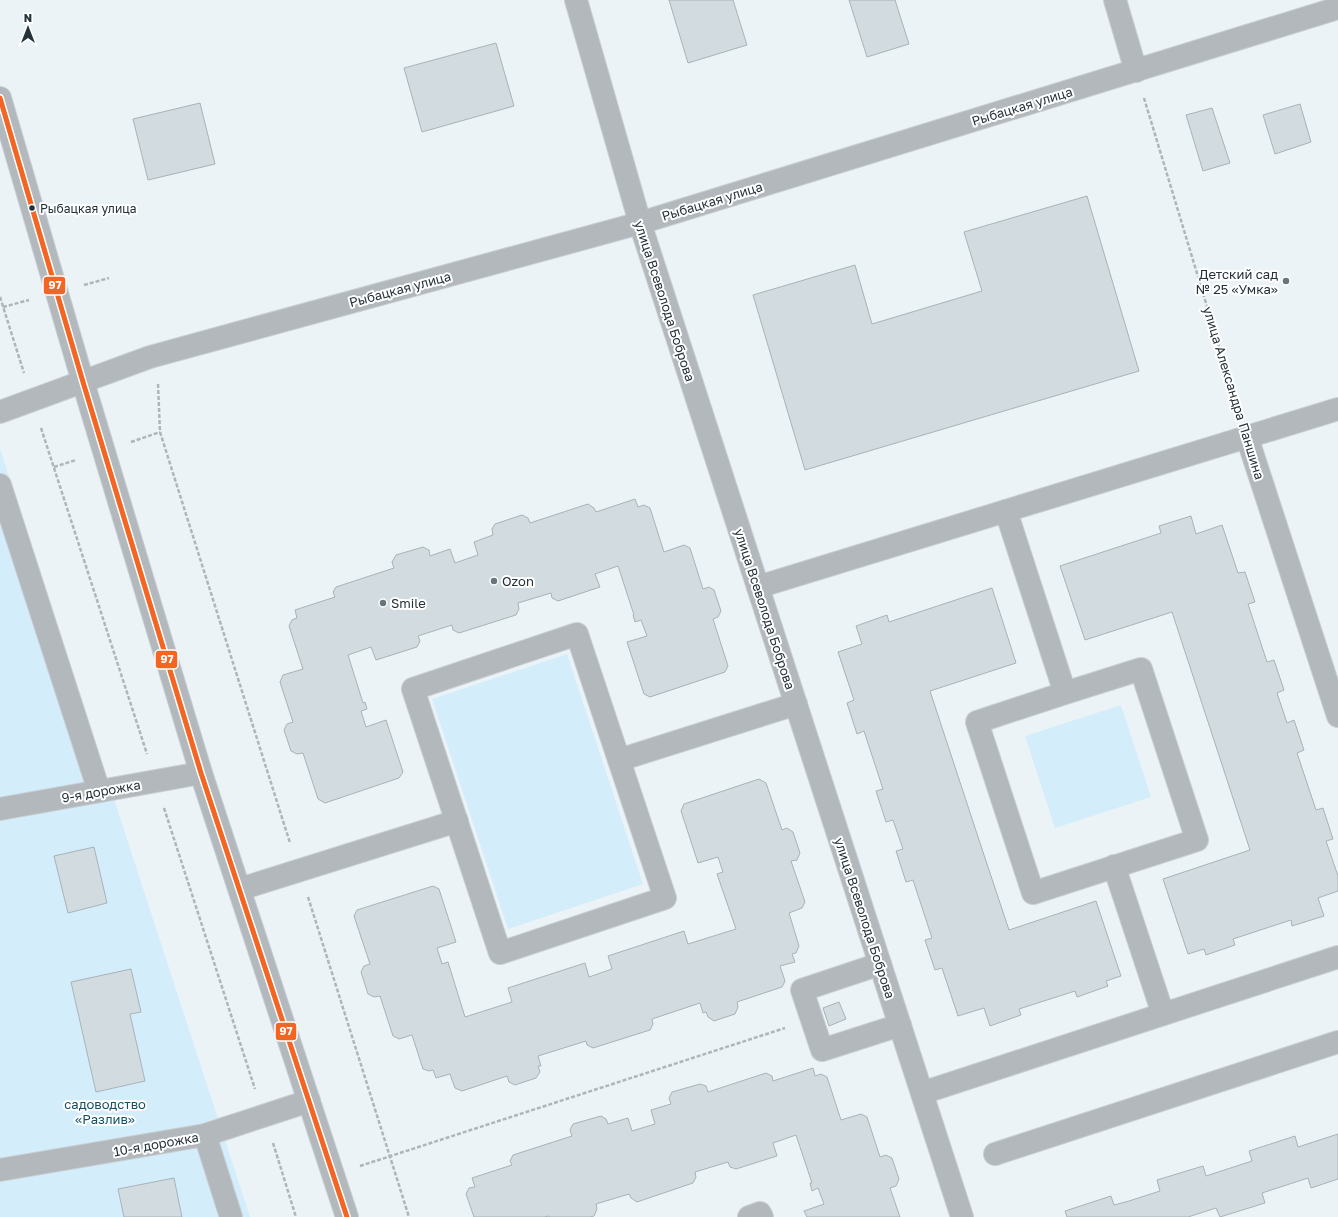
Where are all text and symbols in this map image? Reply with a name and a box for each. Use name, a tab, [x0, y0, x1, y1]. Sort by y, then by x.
north arrow	[8, 8, 48, 48]
text: N	[24, 11, 32, 24]
street label: Рыбацкая улица	[970, 83, 1074, 129]
street label: Рыбацкая улица	[660, 178, 764, 224]
place label: Рыбацкая улица	[40, 201, 137, 216]
marker: Рыбацкая улица	[27, 203, 37, 213]
street label: улица Всеволода Боброва	[631, 219, 699, 383]
place label: Детский сад № 25 «Умка»	[1196, 266, 1278, 297]
street label: Рыбацкая улица	[347, 268, 453, 310]
line badge: 97	[43, 276, 66, 295]
marker: Детский сад № 25 «Умка»	[1281, 276, 1291, 286]
text: 97	[49, 278, 61, 291]
street label: улица Александра Паншина	[1200, 304, 1268, 482]
street label: улица Всеволода Боброва	[731, 527, 799, 691]
place label: Ozon	[502, 573, 534, 589]
marker: Ozon	[489, 576, 499, 586]
place label: Smile	[391, 595, 426, 611]
marker: Smile	[378, 598, 388, 608]
line badge: 97	[155, 650, 178, 669]
text: 97	[161, 652, 173, 665]
street label: 9-я дорожка	[60, 776, 142, 806]
street label: улица Всеволода Боброва	[831, 836, 899, 1000]
line badge: 97	[275, 1022, 297, 1041]
text: 97	[280, 1024, 292, 1037]
park label: садоводство «Разлив»	[64, 1096, 146, 1127]
street label: 10-я дорожка	[112, 1129, 200, 1159]

